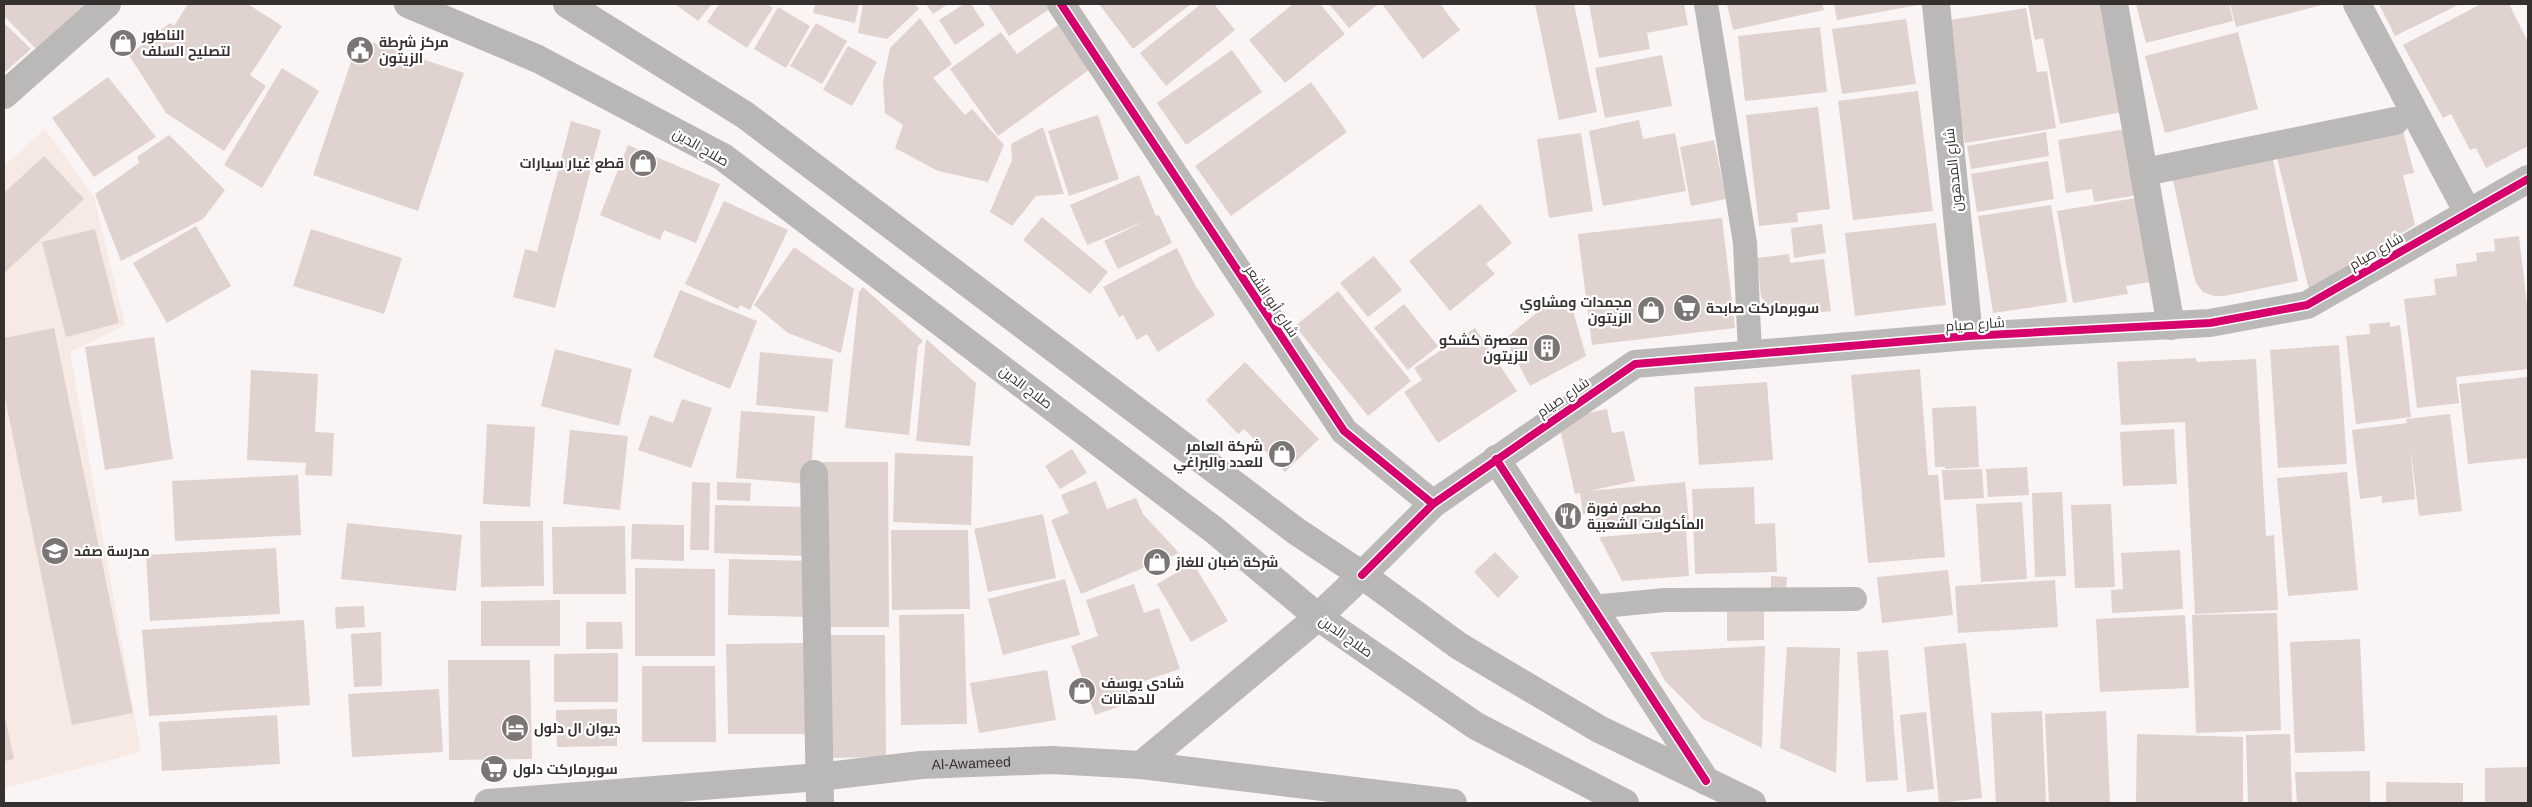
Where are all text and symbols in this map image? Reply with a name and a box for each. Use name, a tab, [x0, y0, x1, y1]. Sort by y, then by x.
place label: الناطور لتصليح السلف	[141, 27, 231, 61]
shop icon: الناطور لتصليح السلف	[108, 28, 138, 58]
place label: مركز شرطة الزيتون	[379, 34, 449, 67]
public building icon: مركز شرطة الزيتون	[345, 35, 375, 65]
street label: صلاح الدين	[670, 125, 732, 170]
street label: شارع المدهون	[1941, 127, 1966, 213]
shop icon: قطع غيار سيارات	[628, 148, 658, 178]
place label: قطع غيار سيارات	[520, 155, 624, 173]
street label: شارع صيام	[2346, 229, 2407, 275]
street label: شارع أبو الشعر	[1241, 261, 1303, 341]
supermarket icon: سوبرماركت صابحة	[1672, 293, 1702, 323]
place label: مجمدات ومشاوي الزيتون	[1520, 294, 1632, 327]
shop icon: مجمدات ومشاوي الزيتون	[1636, 295, 1666, 325]
place label: سوبرماركت صابحة	[1706, 300, 1819, 317]
street label: شارع صيام	[1945, 314, 2005, 336]
place label: معصرة كشكو للزيتون	[1439, 332, 1528, 365]
building icon: معصرة كشكو للزيتون	[1532, 333, 1562, 363]
street label: صلاح الدين	[996, 362, 1055, 413]
street label: شارع صيام	[1534, 374, 1593, 422]
place label: شركة العامر للعدد والبراغي	[1173, 438, 1263, 474]
shop icon: شركة العامر للعدد والبراغي	[1267, 439, 1297, 469]
place label: مطعم فورة المأكولات الشعبية	[1587, 500, 1704, 533]
restaurant icon: مطعم فورة المأكولات الشعبية	[1553, 501, 1583, 531]
school or university icon: مدرسة صفد	[40, 536, 70, 566]
place label: مدرسة صفد	[74, 543, 150, 559]
shop icon: شركة ضبان للغاز	[1142, 547, 1172, 577]
place label: شركة ضبان للغاز	[1175, 554, 1278, 571]
street label: صلاح الدين	[1316, 612, 1376, 661]
place label: شادي يوسف للدهانات	[1101, 675, 1184, 707]
shop icon: شادي يوسف للدهانات	[1067, 676, 1097, 706]
hotel icon: ديوان ال دلول	[500, 713, 530, 743]
place label: ديوان ال دلول	[534, 720, 621, 737]
supermarket icon: سوبرماركت دلول	[479, 754, 509, 784]
street label: Al-Awameed	[931, 754, 1011, 773]
place label: سوبرماركت دلول	[513, 761, 618, 778]

